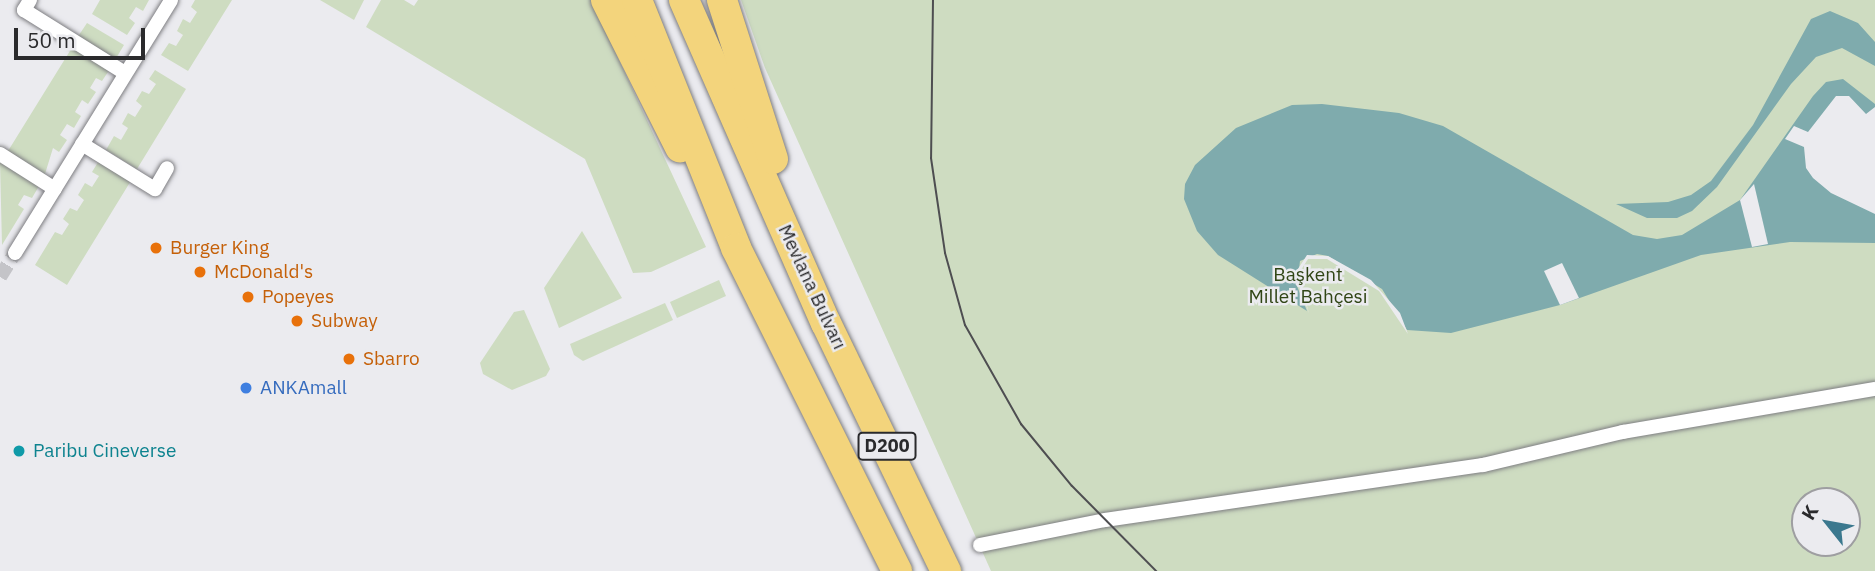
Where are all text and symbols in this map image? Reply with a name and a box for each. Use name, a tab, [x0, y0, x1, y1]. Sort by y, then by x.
scale bar	[18, 14, 149, 58]
text: 50 m	[27, 26, 76, 54]
street label: Mevlana Bulvarı	[773, 221, 851, 353]
place label: Burger King	[170, 237, 269, 259]
marker: Burger King	[148, 240, 164, 256]
place label: McDonald's	[214, 261, 313, 283]
marker: McDonald's	[192, 264, 208, 280]
park label: Başkent Millet Bahçesi	[1248, 264, 1368, 308]
place label: Popeyes	[262, 286, 334, 308]
marker: Popeyes	[240, 289, 256, 305]
place label: Subway	[311, 310, 378, 332]
marker: Subway	[289, 313, 305, 329]
place label: Sbarro	[363, 348, 420, 370]
marker: Sbarro	[341, 351, 357, 367]
place label: ANKAmall	[260, 377, 347, 399]
marker: ANKAmall	[238, 380, 254, 396]
road number: D200	[857, 432, 917, 461]
place label: Paribu Cineverse	[33, 440, 176, 462]
marker: Paribu Cineverse	[11, 443, 27, 459]
north arrow	[1791, 487, 1861, 557]
text: K	[1796, 500, 1823, 524]

